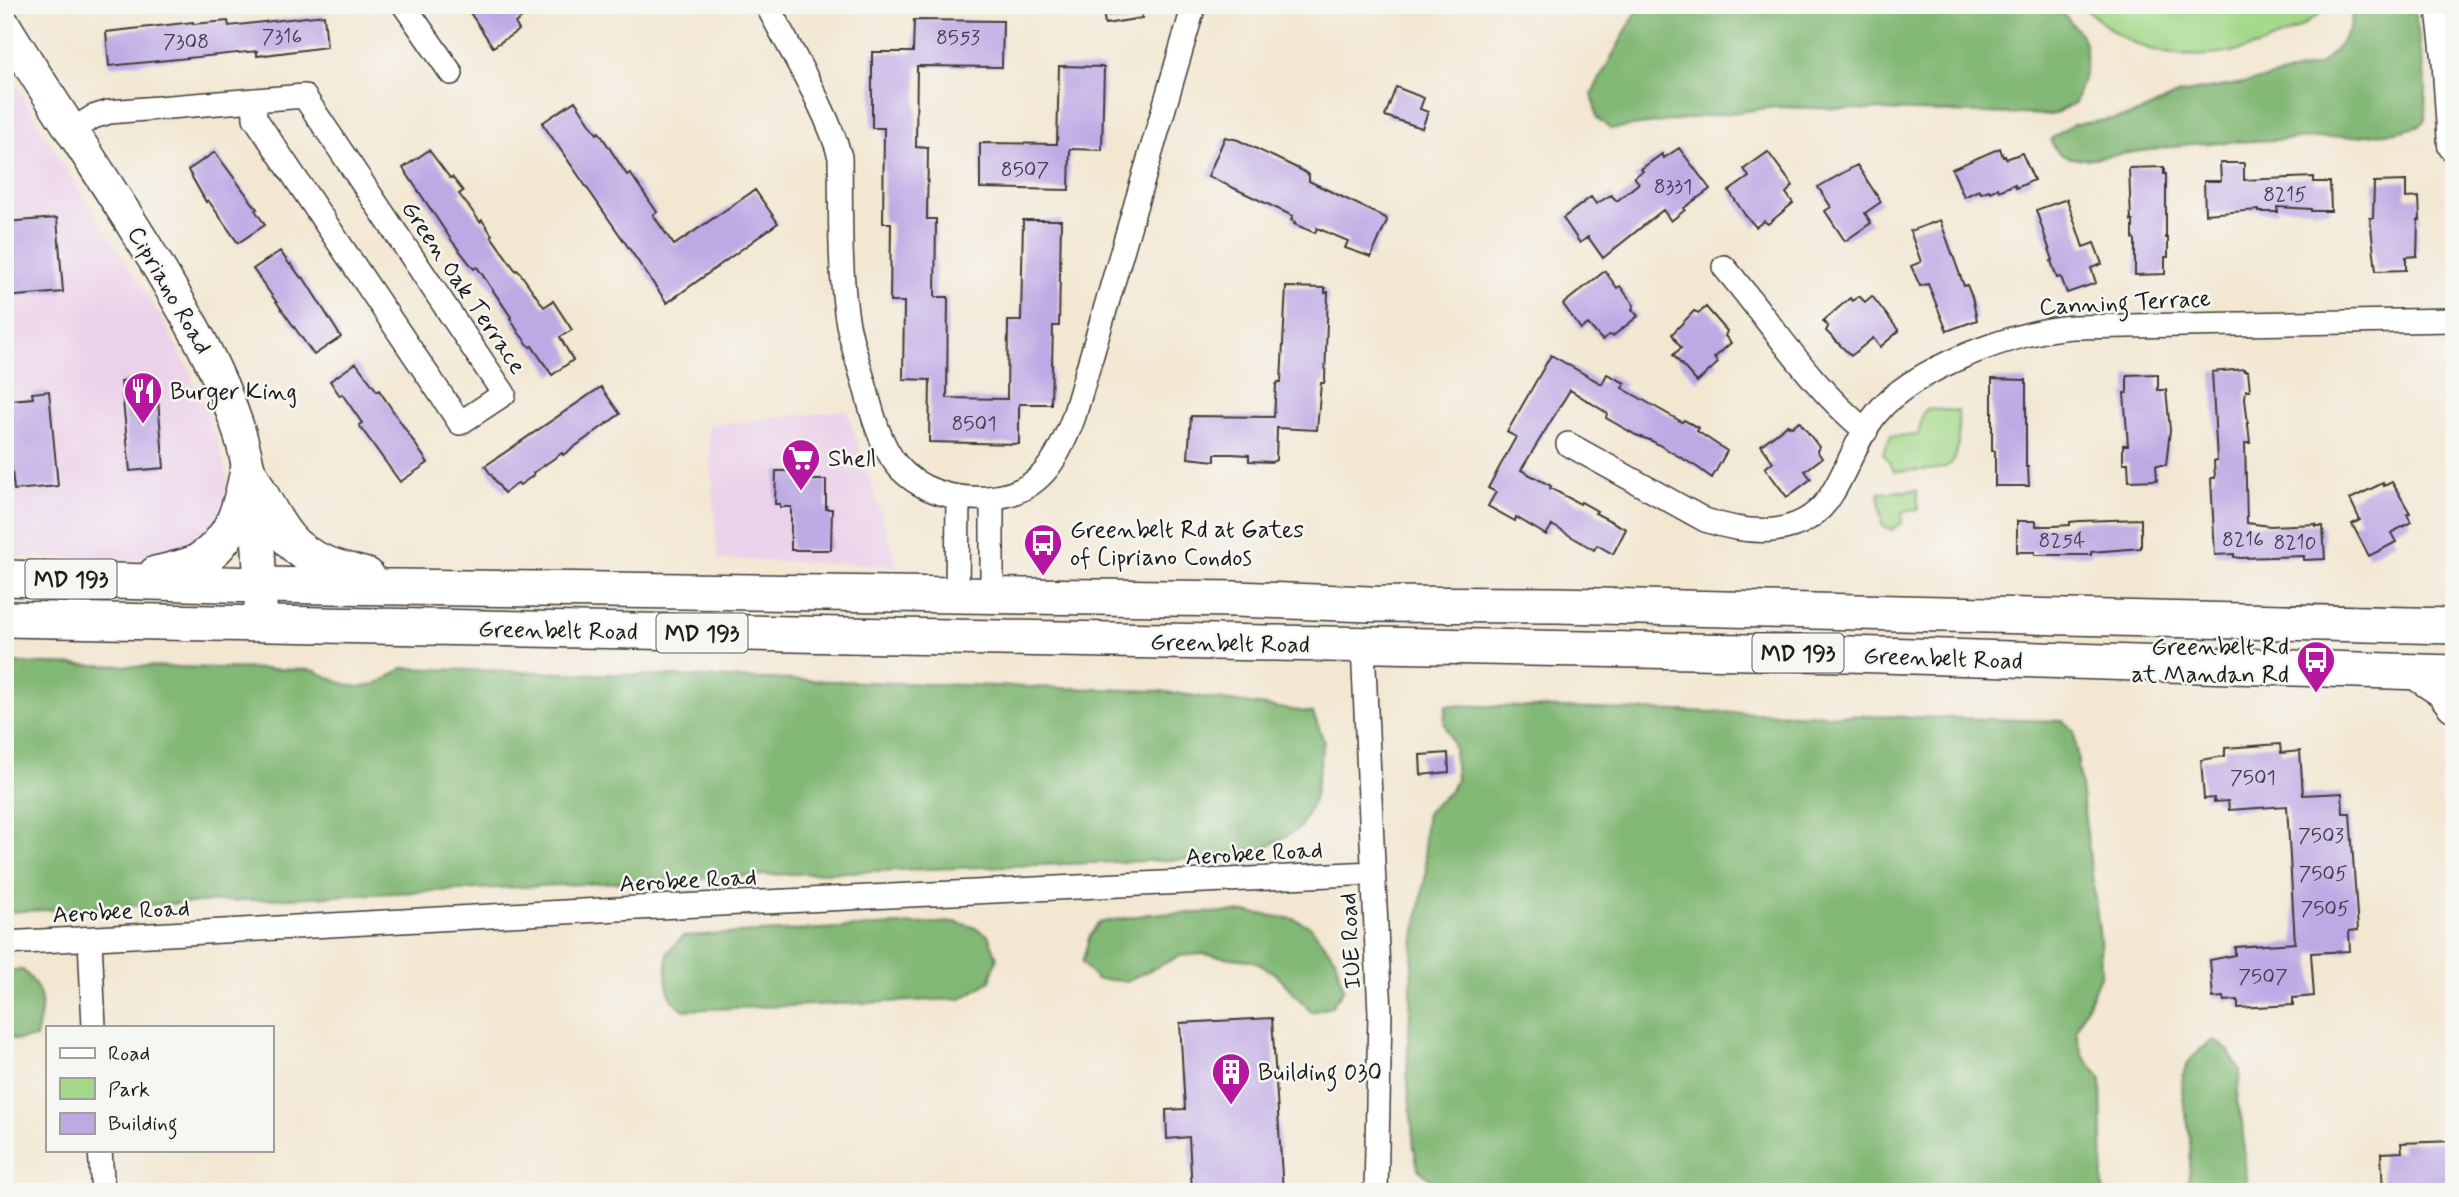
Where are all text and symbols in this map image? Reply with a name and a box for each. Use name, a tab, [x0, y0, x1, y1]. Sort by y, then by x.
house number: 7316	[262, 23, 302, 51]
house number: 8553	[936, 24, 981, 52]
house number: 7308	[163, 28, 209, 56]
house number: 8507	[1001, 156, 1049, 184]
house number: 8331	[1654, 173, 1692, 201]
house number: 8215	[2263, 181, 2307, 209]
street label: Green Oak Terrace	[393, 195, 532, 381]
street label: Cipriano Road	[120, 221, 218, 360]
street label: Canning Terrace	[2038, 284, 2212, 326]
restaurant icon: Burger King	[122, 370, 164, 425]
place label: Burger King	[170, 377, 297, 410]
house number: 8501	[951, 410, 997, 438]
supermarket icon: Shell	[780, 437, 822, 492]
place label: Shell	[828, 444, 876, 475]
place label: Greenbelt Rd at Gates of Cipriano Condos	[1070, 515, 1304, 574]
bus stop icon: Greenbelt Rd at Gates of Cipriano Condos	[1022, 522, 1064, 577]
house number: 8216	[2222, 526, 2264, 554]
house number: 8254	[2039, 527, 2085, 555]
house number: 8210	[2274, 529, 2316, 557]
road number: MD 193	[25, 559, 116, 598]
road number: MD 193	[656, 614, 748, 652]
street label: Greenbelt Road	[478, 615, 638, 648]
street label: Greenbelt Road	[1150, 628, 1310, 661]
place label: Greenbelt Rd at Mandan Rd	[2132, 632, 2289, 691]
road number: MD 193	[1752, 634, 1843, 673]
bus stop icon: Greenbelt Rd at Mandan Rd	[2295, 639, 2337, 694]
street label: Greenbelt Road	[1863, 641, 2023, 678]
house number: 7501	[2230, 764, 2276, 792]
house number: 7503	[2298, 822, 2345, 850]
street label: Aerobee Road	[1185, 835, 1323, 874]
house number: 7505	[2298, 860, 2348, 888]
street label: Aerobee Road	[619, 862, 757, 901]
street label: IUE Road	[1333, 892, 1369, 990]
street label: Aerobee Road	[52, 893, 190, 932]
house number: 7505	[2300, 895, 2350, 923]
house number: 7507	[2238, 963, 2288, 991]
legend	[46, 1026, 273, 1152]
text: Road	[108, 1040, 150, 1068]
building icon: Building 030	[1210, 1051, 1252, 1106]
place label: Building 030	[1258, 1058, 1382, 1092]
text: Park	[108, 1076, 150, 1104]
text: Building	[108, 1110, 178, 1140]

